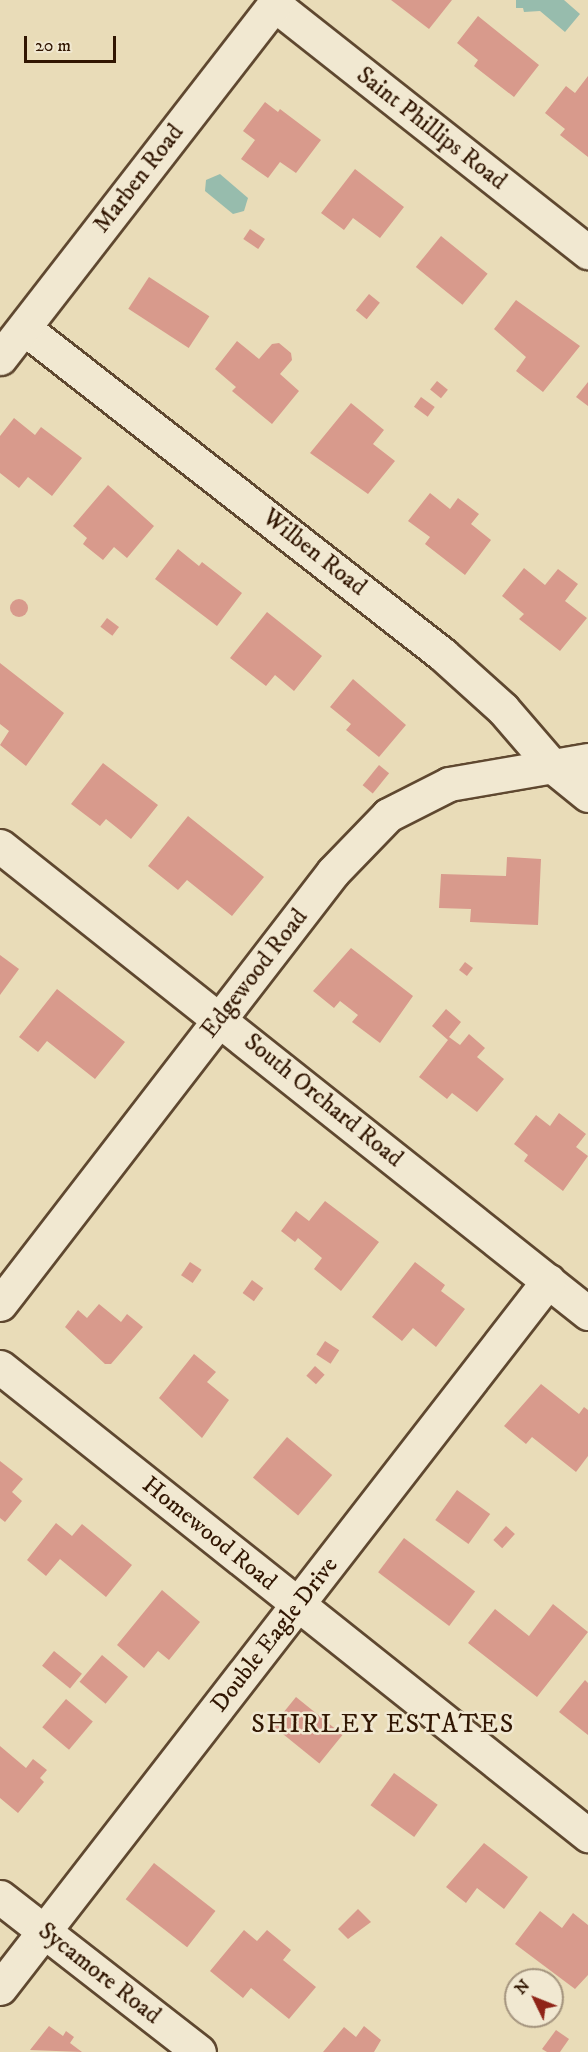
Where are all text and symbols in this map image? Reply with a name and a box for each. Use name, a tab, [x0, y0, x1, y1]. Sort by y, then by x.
scale bar	[27, 24, 118, 62]
text: 20 m	[35, 35, 71, 57]
street label: Saint Phillips Road	[350, 61, 512, 197]
street label: Marben Road	[88, 119, 190, 239]
street label: Wilben Road	[256, 504, 372, 602]
street label: Edgewood Road	[196, 904, 314, 1044]
street label: South Orchard Road	[238, 1028, 408, 1174]
street label: Homewood Road	[136, 1471, 282, 1597]
street label: Double Eagle Drive	[205, 1552, 345, 1718]
district label: SHIRLEY ESTATES	[251, 1709, 515, 1741]
street label: Sycamore Road	[32, 1917, 166, 2031]
north arrow	[504, 1968, 564, 2028]
text: N	[510, 1975, 534, 1999]

